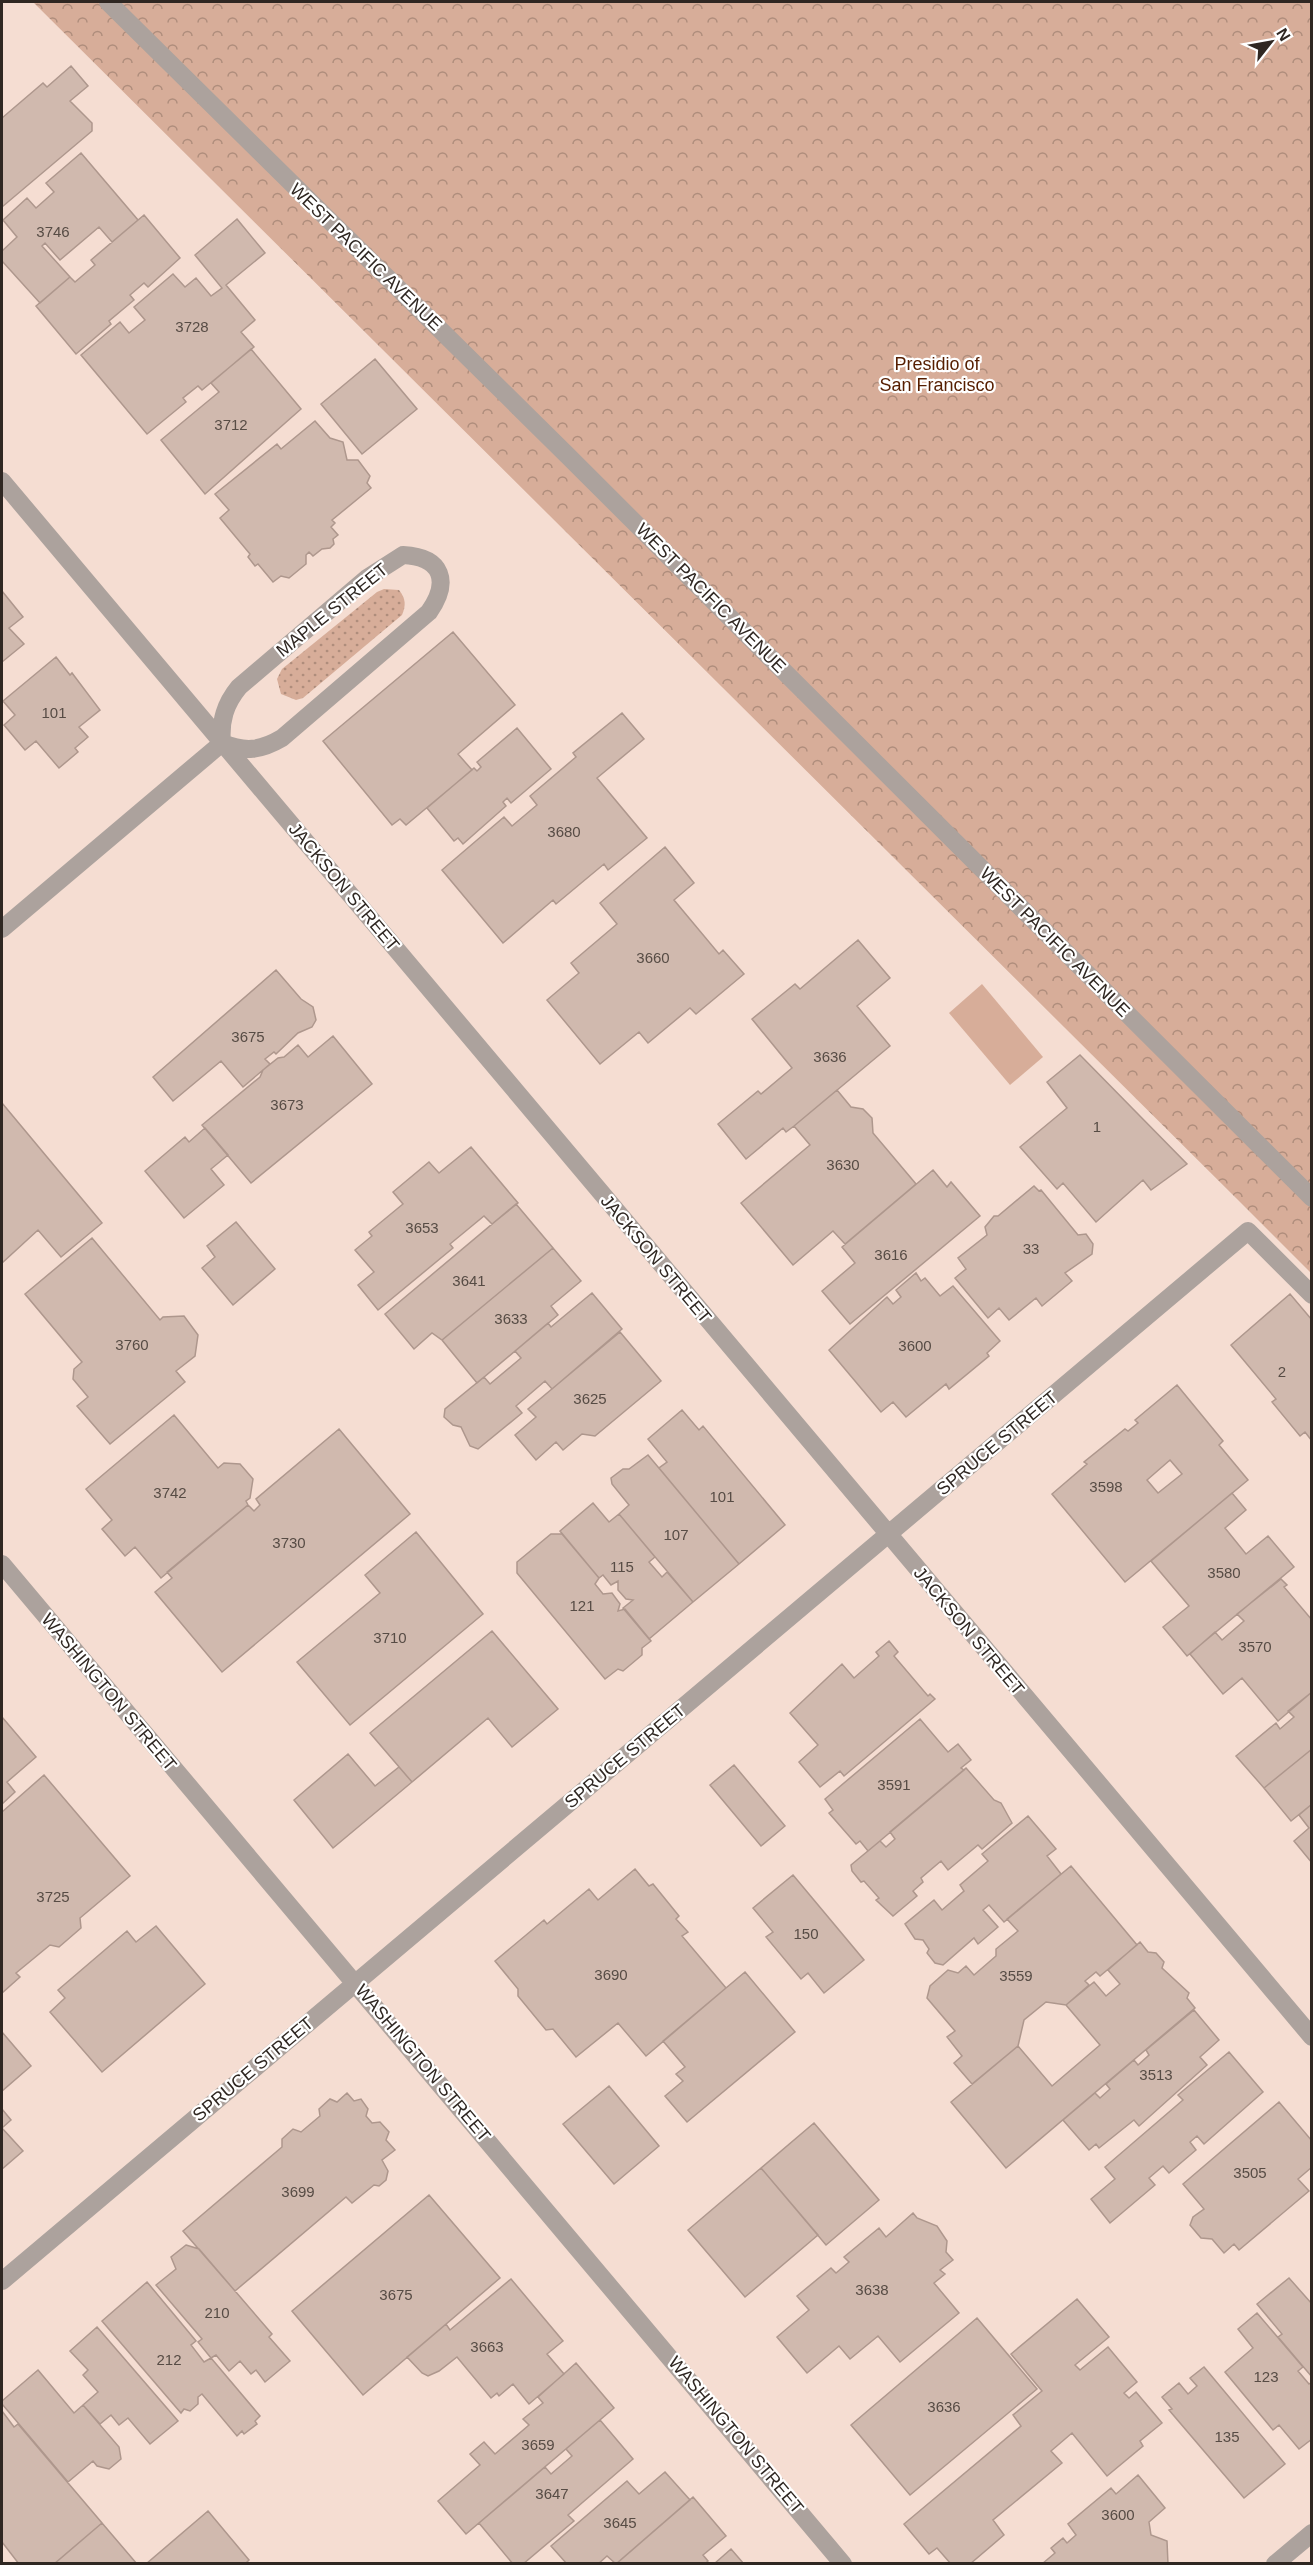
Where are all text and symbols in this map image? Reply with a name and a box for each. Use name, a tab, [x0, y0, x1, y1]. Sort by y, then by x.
north arrow	[1241, 12, 1301, 72]
text: N	[1273, 25, 1294, 44]
street label: WEST PACIFIC AVENUE	[286, 179, 446, 335]
house number: 3746	[36, 223, 70, 240]
house number: 3728	[175, 318, 209, 335]
park label: Presidio of San Francisco	[879, 354, 995, 395]
house number: 3712	[214, 416, 248, 433]
street label: WEST PACIFIC AVENUE	[632, 519, 790, 677]
street label: MAPLE STREET	[272, 559, 392, 661]
house number: 101	[41, 704, 67, 721]
street label: JACKSON STREET	[285, 819, 403, 955]
house number: 3680	[547, 823, 581, 840]
street label: WEST PACIFIC AVENUE	[976, 863, 1134, 1021]
house number: 3660	[636, 949, 670, 966]
house number: 3675	[231, 1028, 265, 1045]
house number: 3636	[813, 1048, 847, 1065]
house number: 3673	[270, 1096, 304, 1113]
house number: 1	[1093, 1118, 1101, 1135]
house number: 3630	[826, 1156, 860, 1173]
street label: JACKSON STREET	[597, 1191, 715, 1327]
house number: 3653	[405, 1219, 439, 1236]
house number: 33	[1023, 1240, 1039, 1257]
house number: 3616	[874, 1246, 908, 1263]
house number: 3641	[452, 1272, 486, 1289]
house number: 3633	[494, 1310, 528, 1327]
house number: 3760	[115, 1336, 149, 1353]
house number: 3600	[898, 1337, 932, 1354]
house number: 2	[1278, 1363, 1286, 1380]
street label: SPRUCE STREET	[933, 1387, 1061, 1499]
house number: 3625	[573, 1390, 607, 1407]
house number: 3598	[1089, 1478, 1123, 1495]
house number: 3742	[153, 1484, 187, 1501]
house number: 101	[709, 1488, 735, 1505]
house number: 107	[663, 1526, 689, 1543]
house number: 3730	[272, 1534, 306, 1551]
house number: 115	[610, 1558, 634, 1575]
street label: JACKSON STREET	[910, 1563, 1028, 1699]
house number: 3580	[1207, 1564, 1241, 1581]
house number: 121	[569, 1597, 595, 1614]
street label: WASHINGTON STREET	[37, 1609, 181, 1775]
house number: 3710	[373, 1629, 407, 1646]
house number: 3570	[1238, 1638, 1272, 1655]
street label: SPRUCE STREET	[561, 1700, 689, 1812]
house number: 3591	[877, 1776, 911, 1793]
house number: 3725	[36, 1888, 70, 1905]
house number: 150	[793, 1925, 819, 1942]
house number: 3690	[594, 1966, 628, 1983]
house number: 3559	[999, 1967, 1033, 1984]
street label: WASHINGTON STREET	[351, 1980, 495, 2146]
street label: SPRUCE STREET	[189, 2013, 317, 2125]
house number: 3513	[1139, 2066, 1173, 2083]
house number: 3505	[1233, 2164, 1267, 2181]
house number: 3699	[281, 2183, 315, 2200]
house number: 3638	[855, 2281, 889, 2298]
house number: 3675	[379, 2286, 413, 2303]
house number: 210	[204, 2304, 230, 2321]
house number: 3663	[470, 2338, 504, 2355]
house number: 212	[156, 2351, 182, 2368]
street label: WASHINGTON STREET	[664, 2352, 808, 2518]
house number: 123	[1253, 2368, 1279, 2385]
house number: 3636	[927, 2398, 961, 2415]
house number: 135	[1214, 2428, 1240, 2445]
house number: 3659	[521, 2436, 555, 2453]
house number: 3647	[535, 2485, 569, 2502]
house number: 3600	[1101, 2506, 1135, 2523]
house number: 3645	[603, 2514, 637, 2531]

